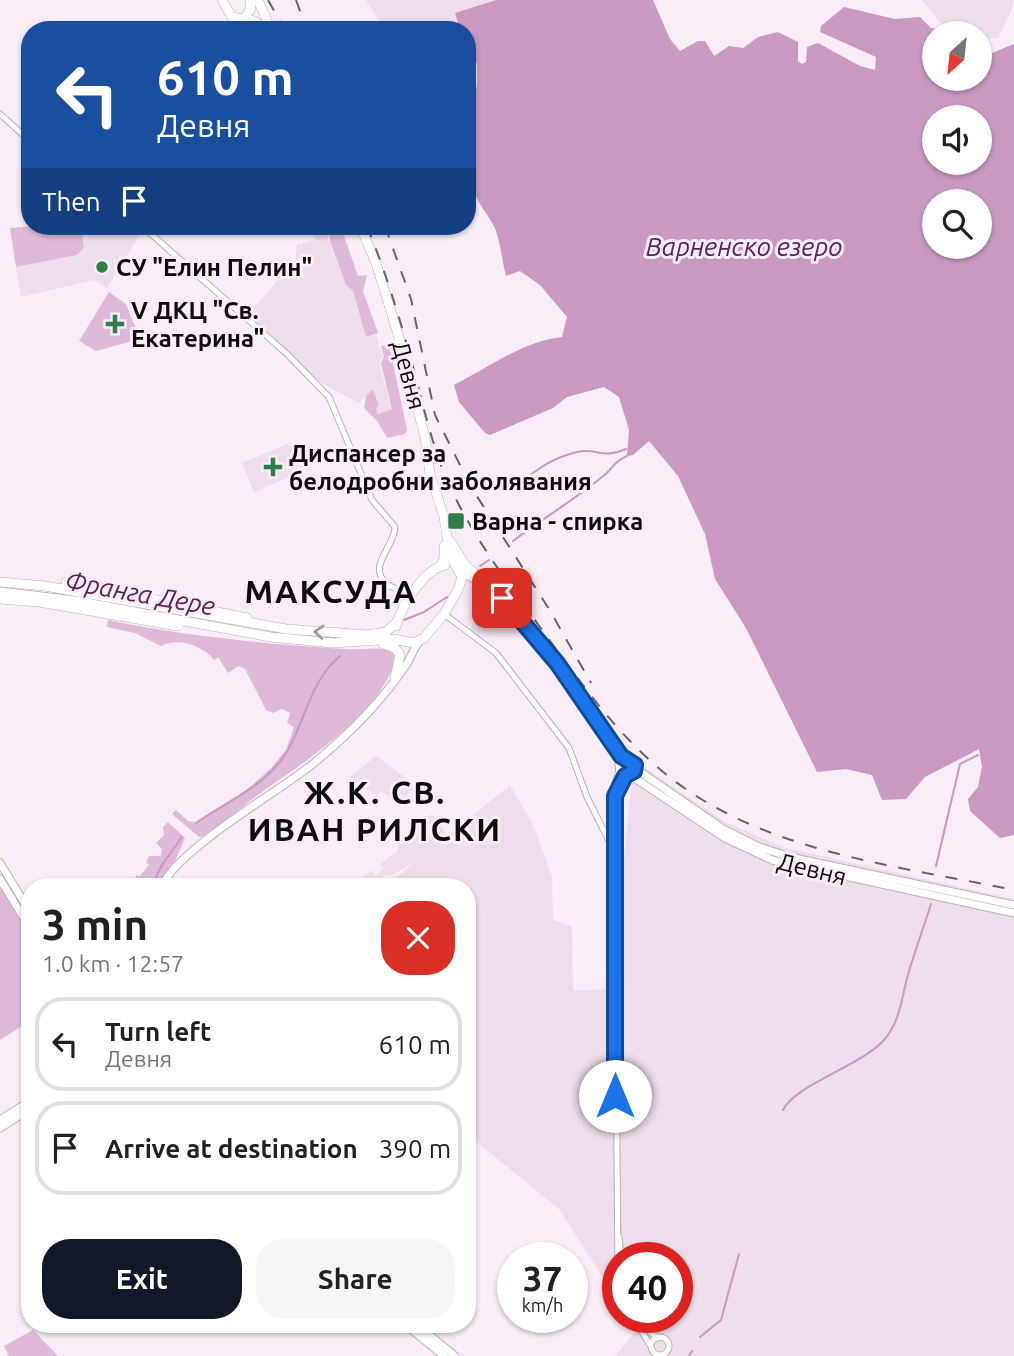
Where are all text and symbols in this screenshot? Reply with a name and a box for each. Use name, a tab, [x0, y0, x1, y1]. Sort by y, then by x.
north arrow	[922, 21, 992, 91]
map controls	[922, 21, 992, 259]
icon: left	[42, 49, 133, 140]
text: 610 m	[157, 49, 294, 104]
button: sound	[922, 105, 992, 175]
text: Девня	[157, 107, 251, 143]
icon: arrive	[115, 182, 153, 220]
text: Then	[42, 187, 101, 216]
button: search	[922, 189, 992, 259]
water label: Варненско езеро	[646, 232, 842, 261]
place label: СУ "Елин Пелин"	[116, 254, 312, 281]
marker: СУ "Елин Пелин"	[94, 259, 110, 275]
place label: V ДКЦ "Св. Екатерина"	[131, 297, 264, 352]
marker: V ДКЦ "Св. Екатерина"	[105, 314, 125, 334]
street label: Девня	[387, 338, 431, 412]
place label: Диспансер за белодробни заболявания	[289, 440, 592, 495]
marker: Диспансер за белодробни заболявания	[263, 457, 283, 477]
place label: Варна - спирка	[472, 508, 643, 535]
marker: Варна - спирка	[446, 511, 466, 531]
water label: Франга Дере	[63, 566, 217, 620]
pin	[472, 568, 532, 628]
district label: МАКСУДА	[245, 573, 417, 609]
icon: arrive	[483, 579, 521, 617]
one-way arrow	[313, 624, 325, 639]
district label: Ж.К. СВ. ИВАН РИЛСКИ	[248, 774, 502, 847]
street label: Девня	[775, 847, 849, 891]
text: 3 min	[42, 901, 148, 948]
button: close	[381, 901, 455, 975]
text: 1.0 km · 12:57	[42, 951, 184, 976]
text: Turn left	[105, 1017, 211, 1046]
icon: left	[46, 1025, 84, 1063]
text: 610 m	[379, 1030, 451, 1059]
text: Девня	[105, 1046, 172, 1071]
position arrow	[578, 1059, 652, 1133]
icon: arrive	[46, 1129, 84, 1167]
text: Arrive at destination	[105, 1134, 358, 1163]
text: 390 m	[379, 1134, 451, 1163]
button: Exit	[42, 1239, 242, 1319]
button: Share	[256, 1239, 455, 1319]
speed limit sign: 40	[602, 1242, 693, 1333]
text: 37	[523, 1258, 562, 1298]
text: km/h	[522, 1295, 563, 1315]

